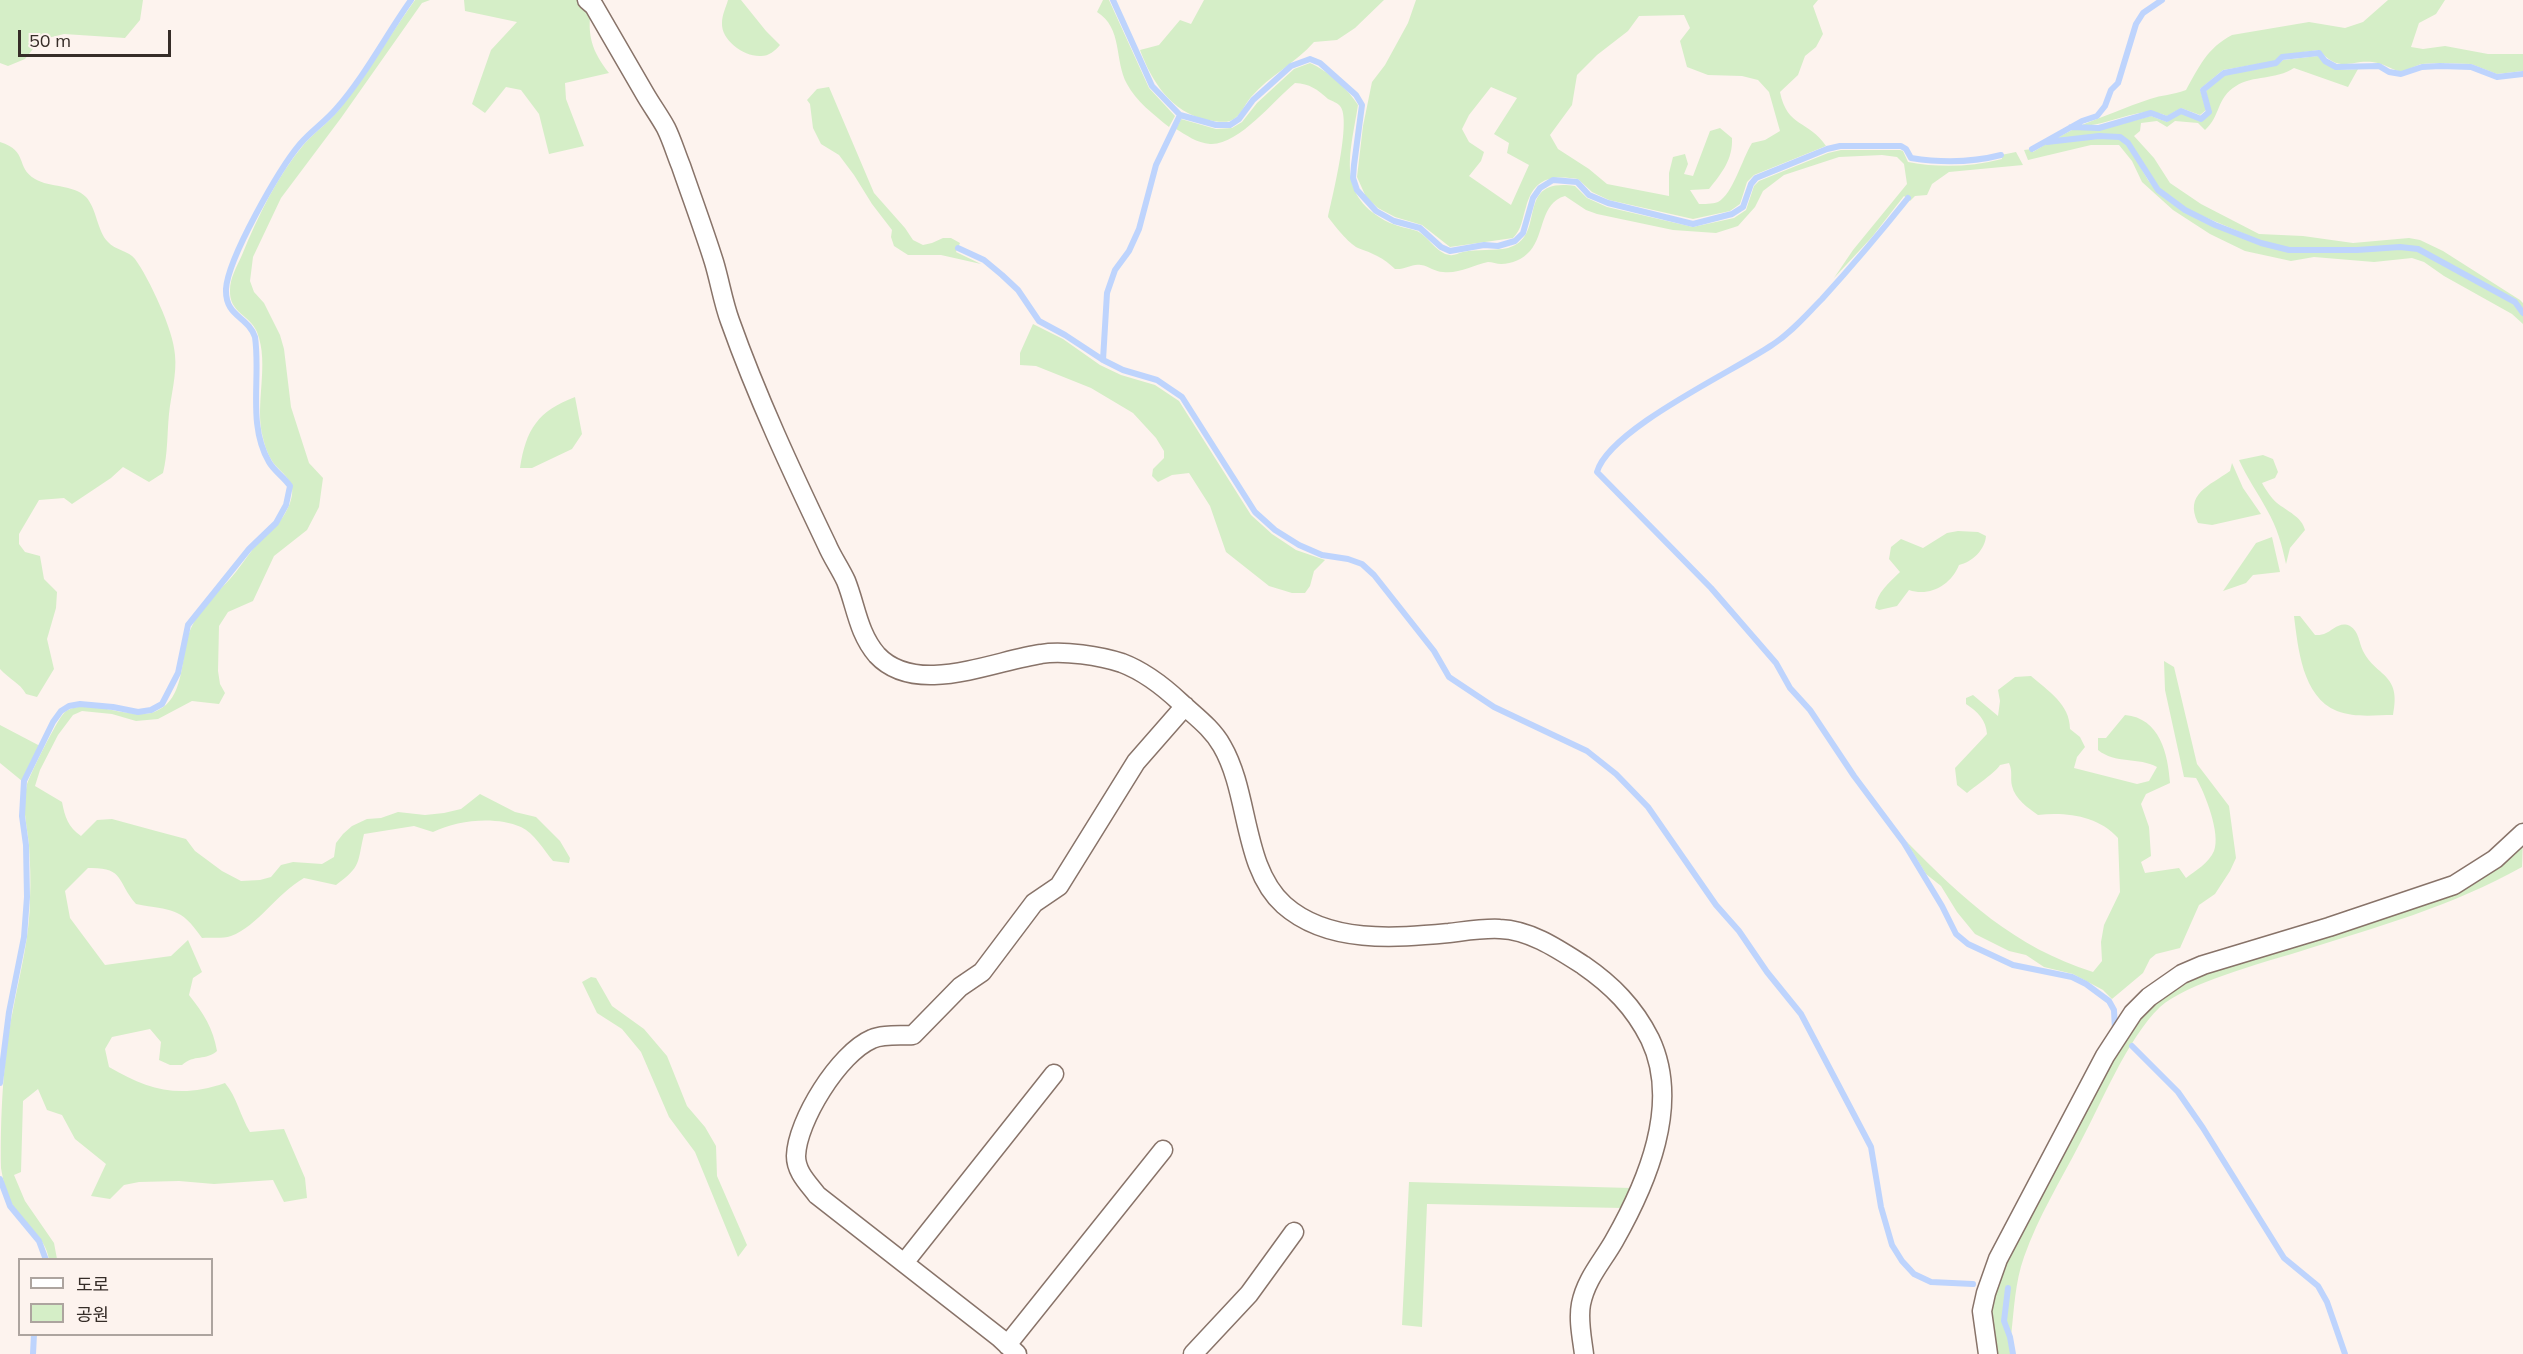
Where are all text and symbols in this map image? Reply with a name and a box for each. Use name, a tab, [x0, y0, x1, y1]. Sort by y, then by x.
scale bar	[21, 18, 174, 56]
text: 50 m	[29, 29, 71, 52]
legend	[18, 1258, 213, 1336]
text: 도로	[76, 1273, 109, 1296]
text: 공원	[76, 1303, 109, 1326]

